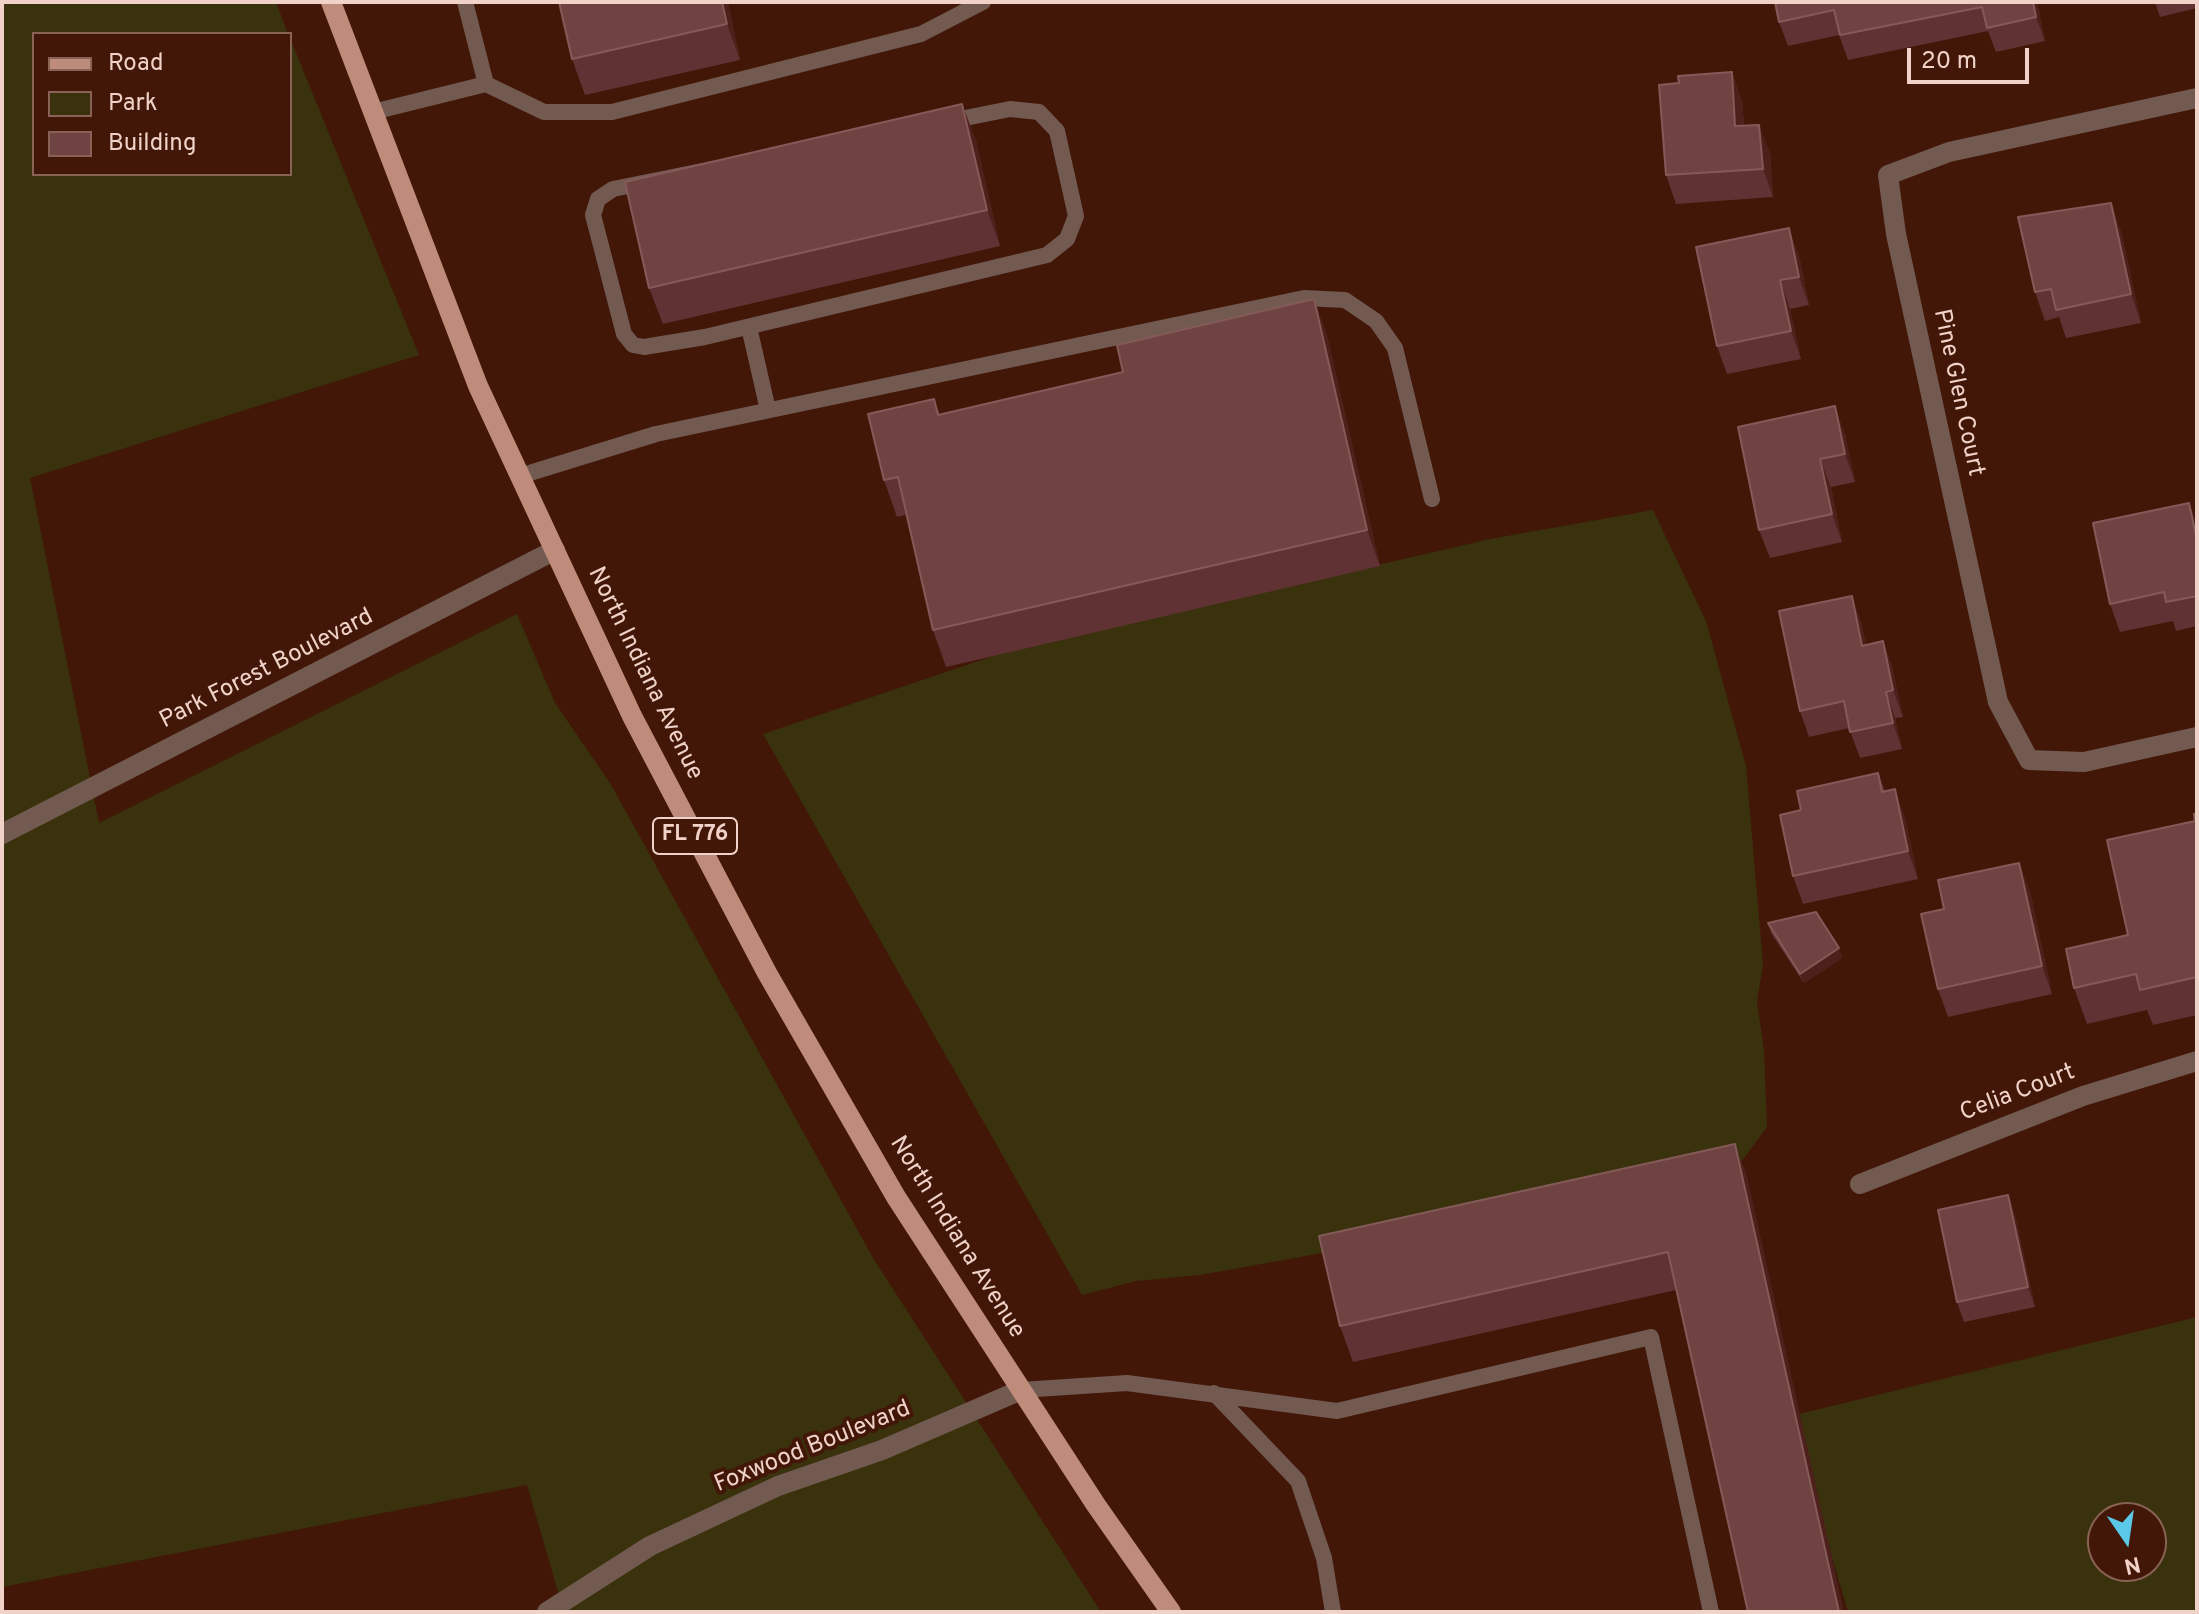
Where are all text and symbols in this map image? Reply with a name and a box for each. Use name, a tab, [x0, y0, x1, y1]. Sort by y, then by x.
legend	[32, 32, 292, 176]
scale bar	[1911, 32, 2033, 82]
text: 20 m	[1921, 47, 1977, 77]
text: Road	[108, 49, 164, 79]
text: Park	[108, 89, 158, 119]
text: Building	[108, 129, 197, 159]
street label: Pine Glen Court	[1925, 307, 1989, 479]
street label: North Indiana Avenue	[580, 563, 708, 785]
street label: Park Forest Boulevard	[155, 604, 379, 736]
road number: FL 776	[653, 818, 737, 854]
street label: Celia Court	[1956, 1059, 2080, 1129]
street label: North Indiana Avenue	[882, 1132, 1030, 1344]
street label: Foxwood Boulevard	[711, 1396, 915, 1500]
north arrow	[2087, 1502, 2167, 1582]
text: N	[2121, 1549, 2143, 1579]

